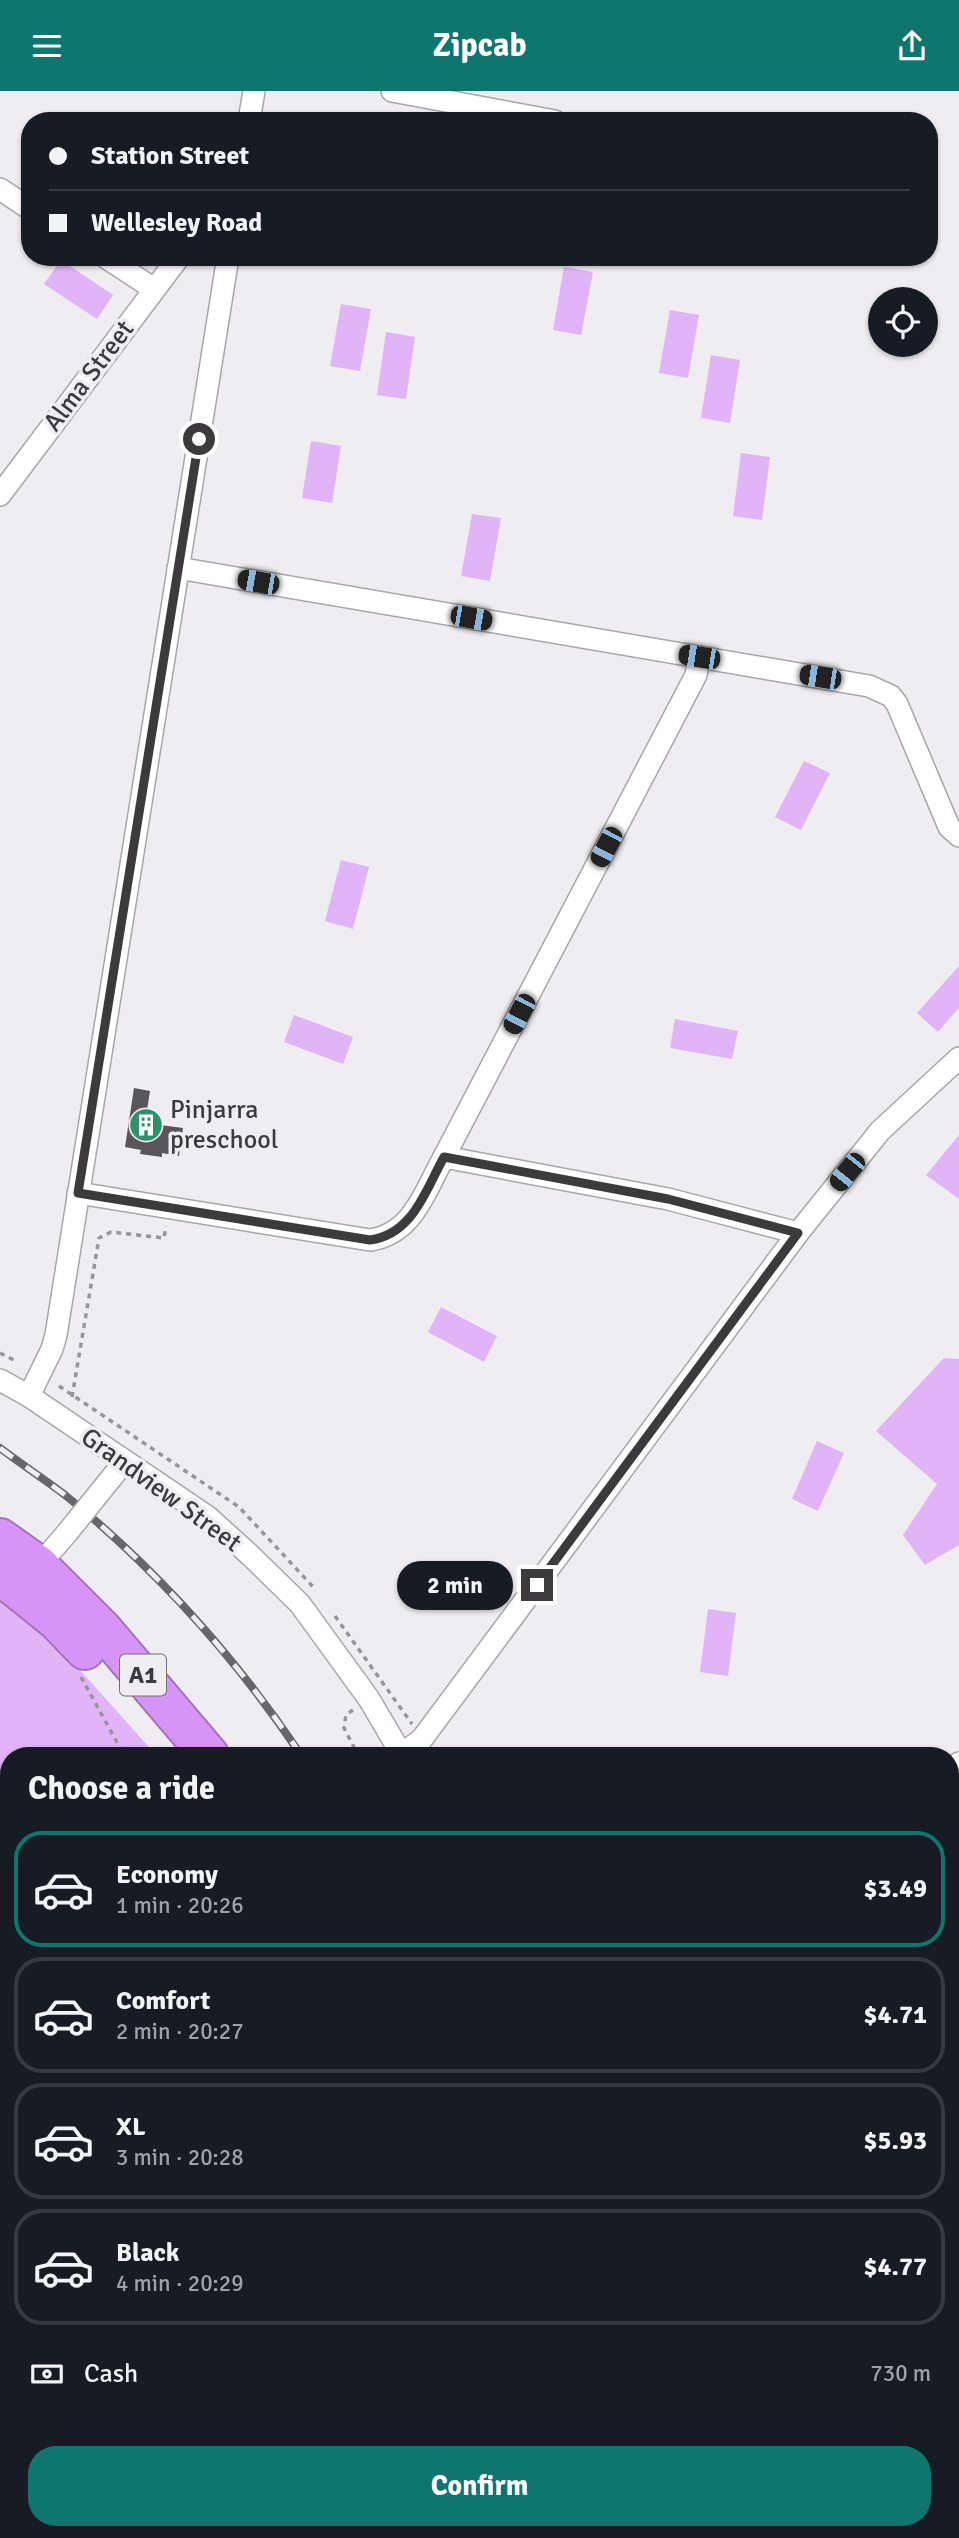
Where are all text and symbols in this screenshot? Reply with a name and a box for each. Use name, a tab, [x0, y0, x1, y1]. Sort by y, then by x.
text: Zipcab	[432, 26, 527, 65]
icon: menu	[28, 27, 66, 65]
icon: share	[893, 27, 931, 65]
text: Station Street	[91, 140, 249, 172]
text: Wellesley Road	[91, 207, 262, 239]
map controls	[868, 287, 938, 357]
button: locate	[868, 287, 938, 357]
street label: Alma Street	[37, 314, 141, 438]
route start	[183, 423, 215, 455]
car	[236, 568, 281, 596]
car	[449, 604, 494, 632]
car	[677, 643, 722, 671]
car	[798, 663, 843, 691]
car	[587, 824, 626, 870]
car	[500, 991, 539, 1037]
place label: Pinjarra preschool	[170, 1094, 278, 1156]
building icon: Pinjarra preschool	[127, 1106, 165, 1144]
car	[826, 1149, 869, 1195]
street label: Grandview Street	[74, 1421, 248, 1559]
callout: 2 min	[397, 1561, 512, 1609]
route end	[521, 1569, 553, 1601]
text: 2 min	[427, 1571, 483, 1600]
road number: A1	[120, 1655, 166, 1695]
text: Choose a ride	[28, 1769, 215, 1808]
icon: car	[32, 1858, 95, 1921]
text: Economy	[116, 1859, 218, 1891]
text: $3.49	[863, 1873, 927, 1905]
text: 1 min · 20:26	[116, 1891, 244, 1920]
icon: car	[32, 1984, 95, 2047]
text: Comfort	[116, 1985, 210, 2017]
text: $4.71	[863, 1999, 927, 2031]
text: 2 min · 20:27	[116, 2017, 244, 2046]
icon: car	[32, 2110, 95, 2173]
text: XL	[116, 2111, 146, 2143]
text: $5.93	[863, 2125, 927, 2157]
text: 3 min · 20:28	[116, 2143, 244, 2172]
icon: car	[32, 2236, 95, 2299]
text: Black	[116, 2237, 179, 2269]
text: $4.77	[863, 2251, 927, 2283]
text: 4 min · 20:29	[116, 2269, 244, 2298]
icon: cash	[28, 2355, 66, 2393]
text: Cash	[84, 2358, 138, 2390]
text: 730 m	[870, 2359, 931, 2388]
button: Confirm	[28, 2446, 931, 2526]

